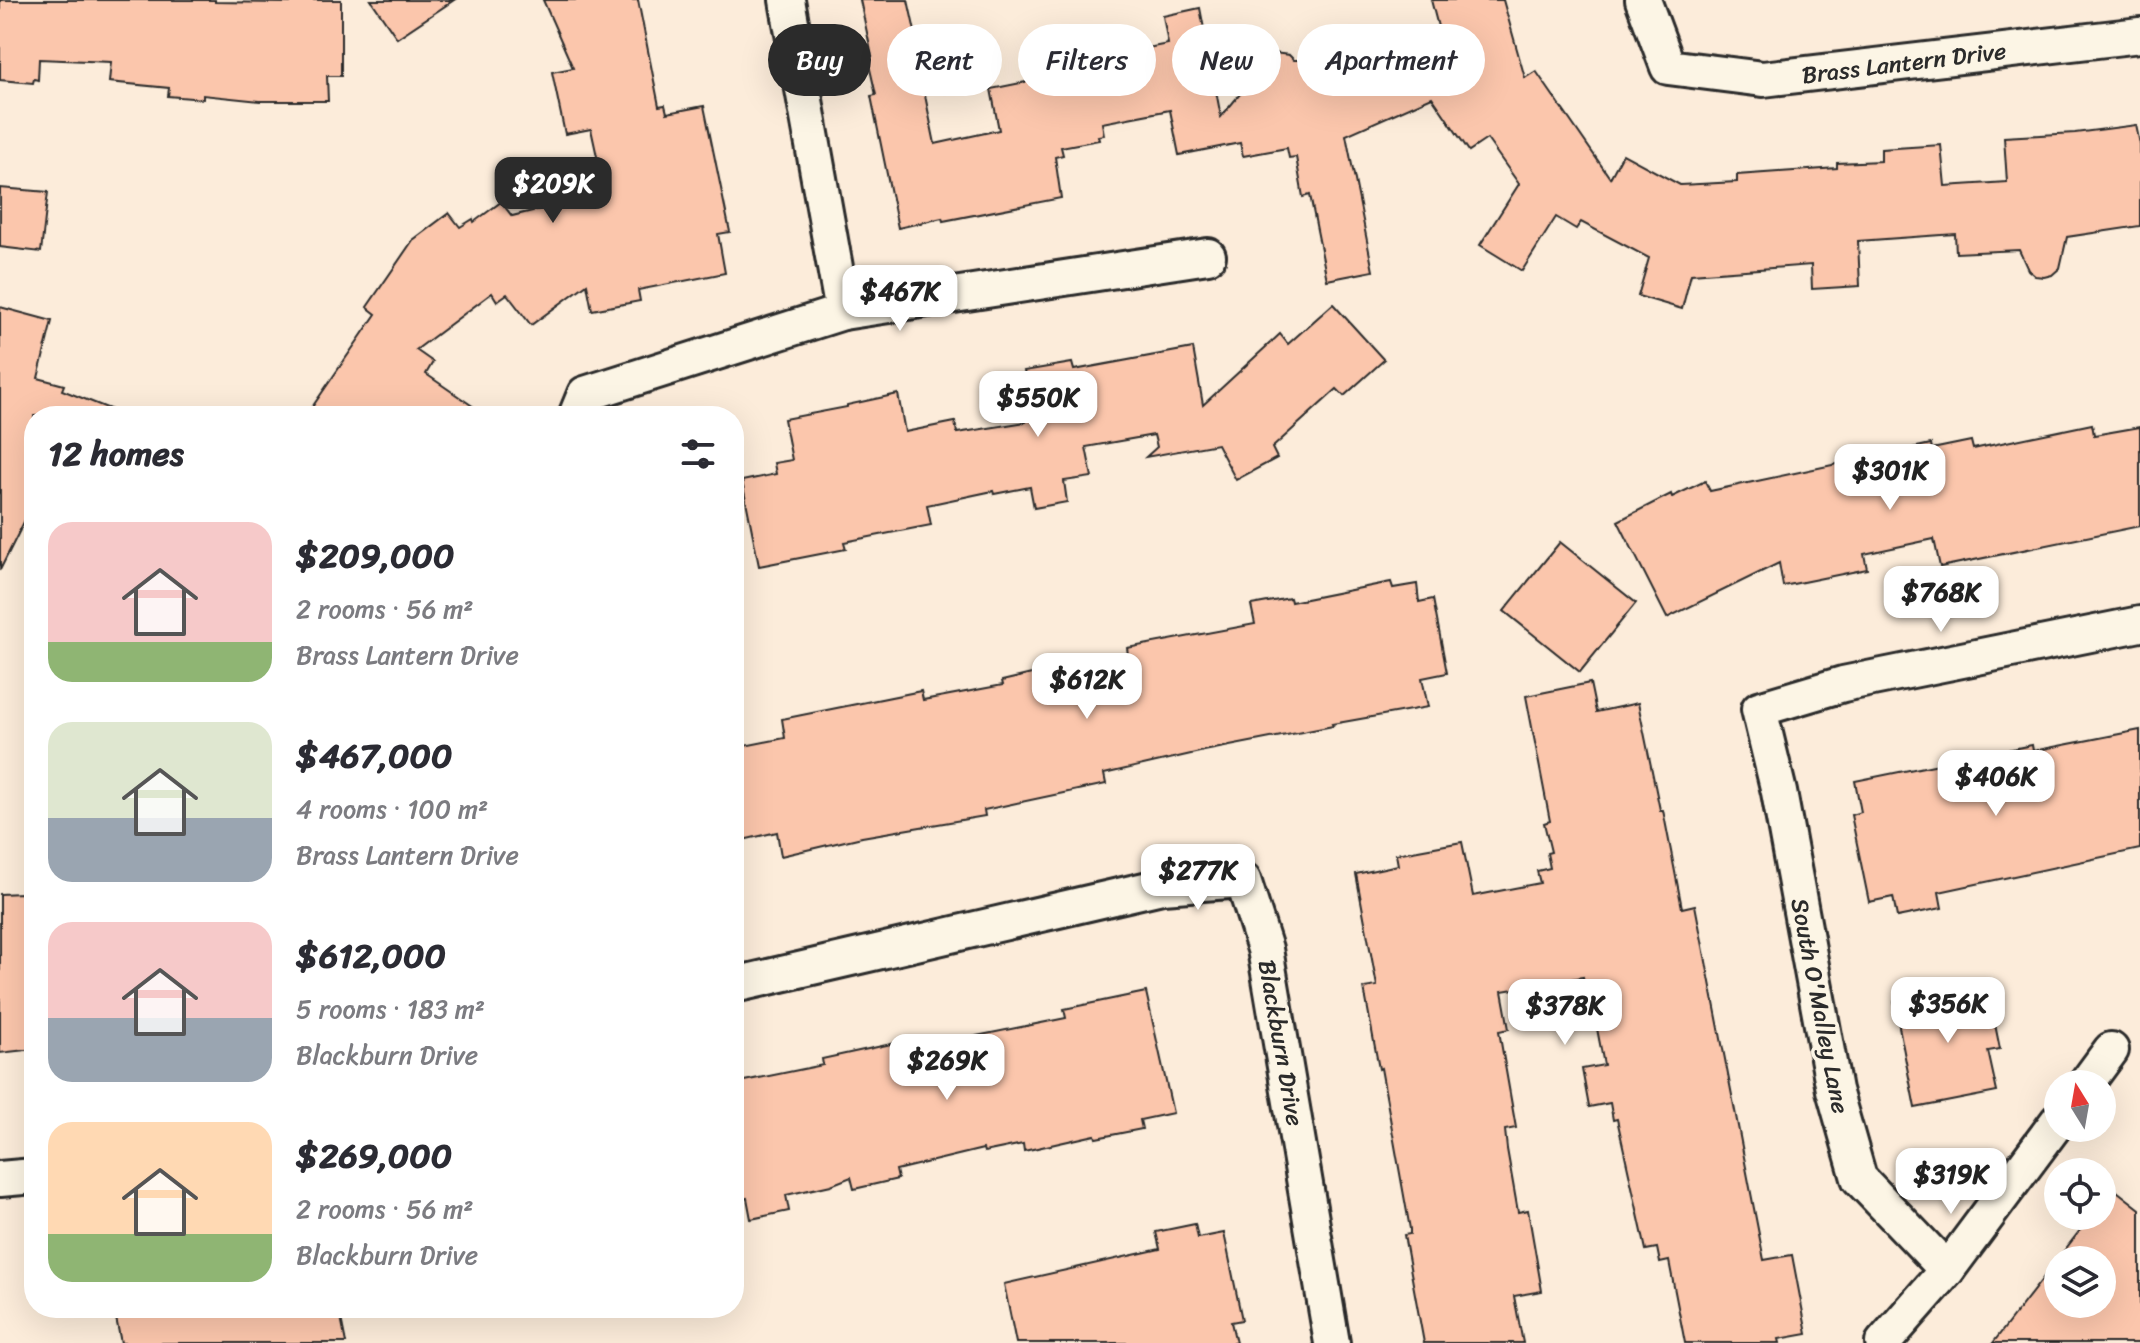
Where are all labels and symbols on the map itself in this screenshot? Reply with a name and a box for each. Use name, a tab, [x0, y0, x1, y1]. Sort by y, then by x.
street label: Brass Lantern Drive	[1799, 30, 2009, 96]
pin: $209K	[497, 157, 609, 225]
pin: $467K	[844, 265, 956, 333]
pin: $550K	[982, 371, 1094, 439]
pin: $301K	[1834, 444, 1946, 512]
pin: $768K	[1885, 566, 1997, 634]
pin: $612K	[1031, 653, 1143, 721]
pin: $406K	[1940, 750, 2052, 818]
pin: $277K	[1142, 844, 1254, 912]
street label: South O'Malley Lane	[1779, 895, 1861, 1117]
street label: Blackburn Drive	[1246, 957, 1316, 1129]
pin: $356K	[1892, 977, 2004, 1045]
pin: $378K	[1509, 979, 1621, 1047]
pin: $269K	[891, 1034, 1003, 1102]
north arrow	[2044, 1070, 2116, 1142]
pin: $319K	[1895, 1148, 2007, 1216]

